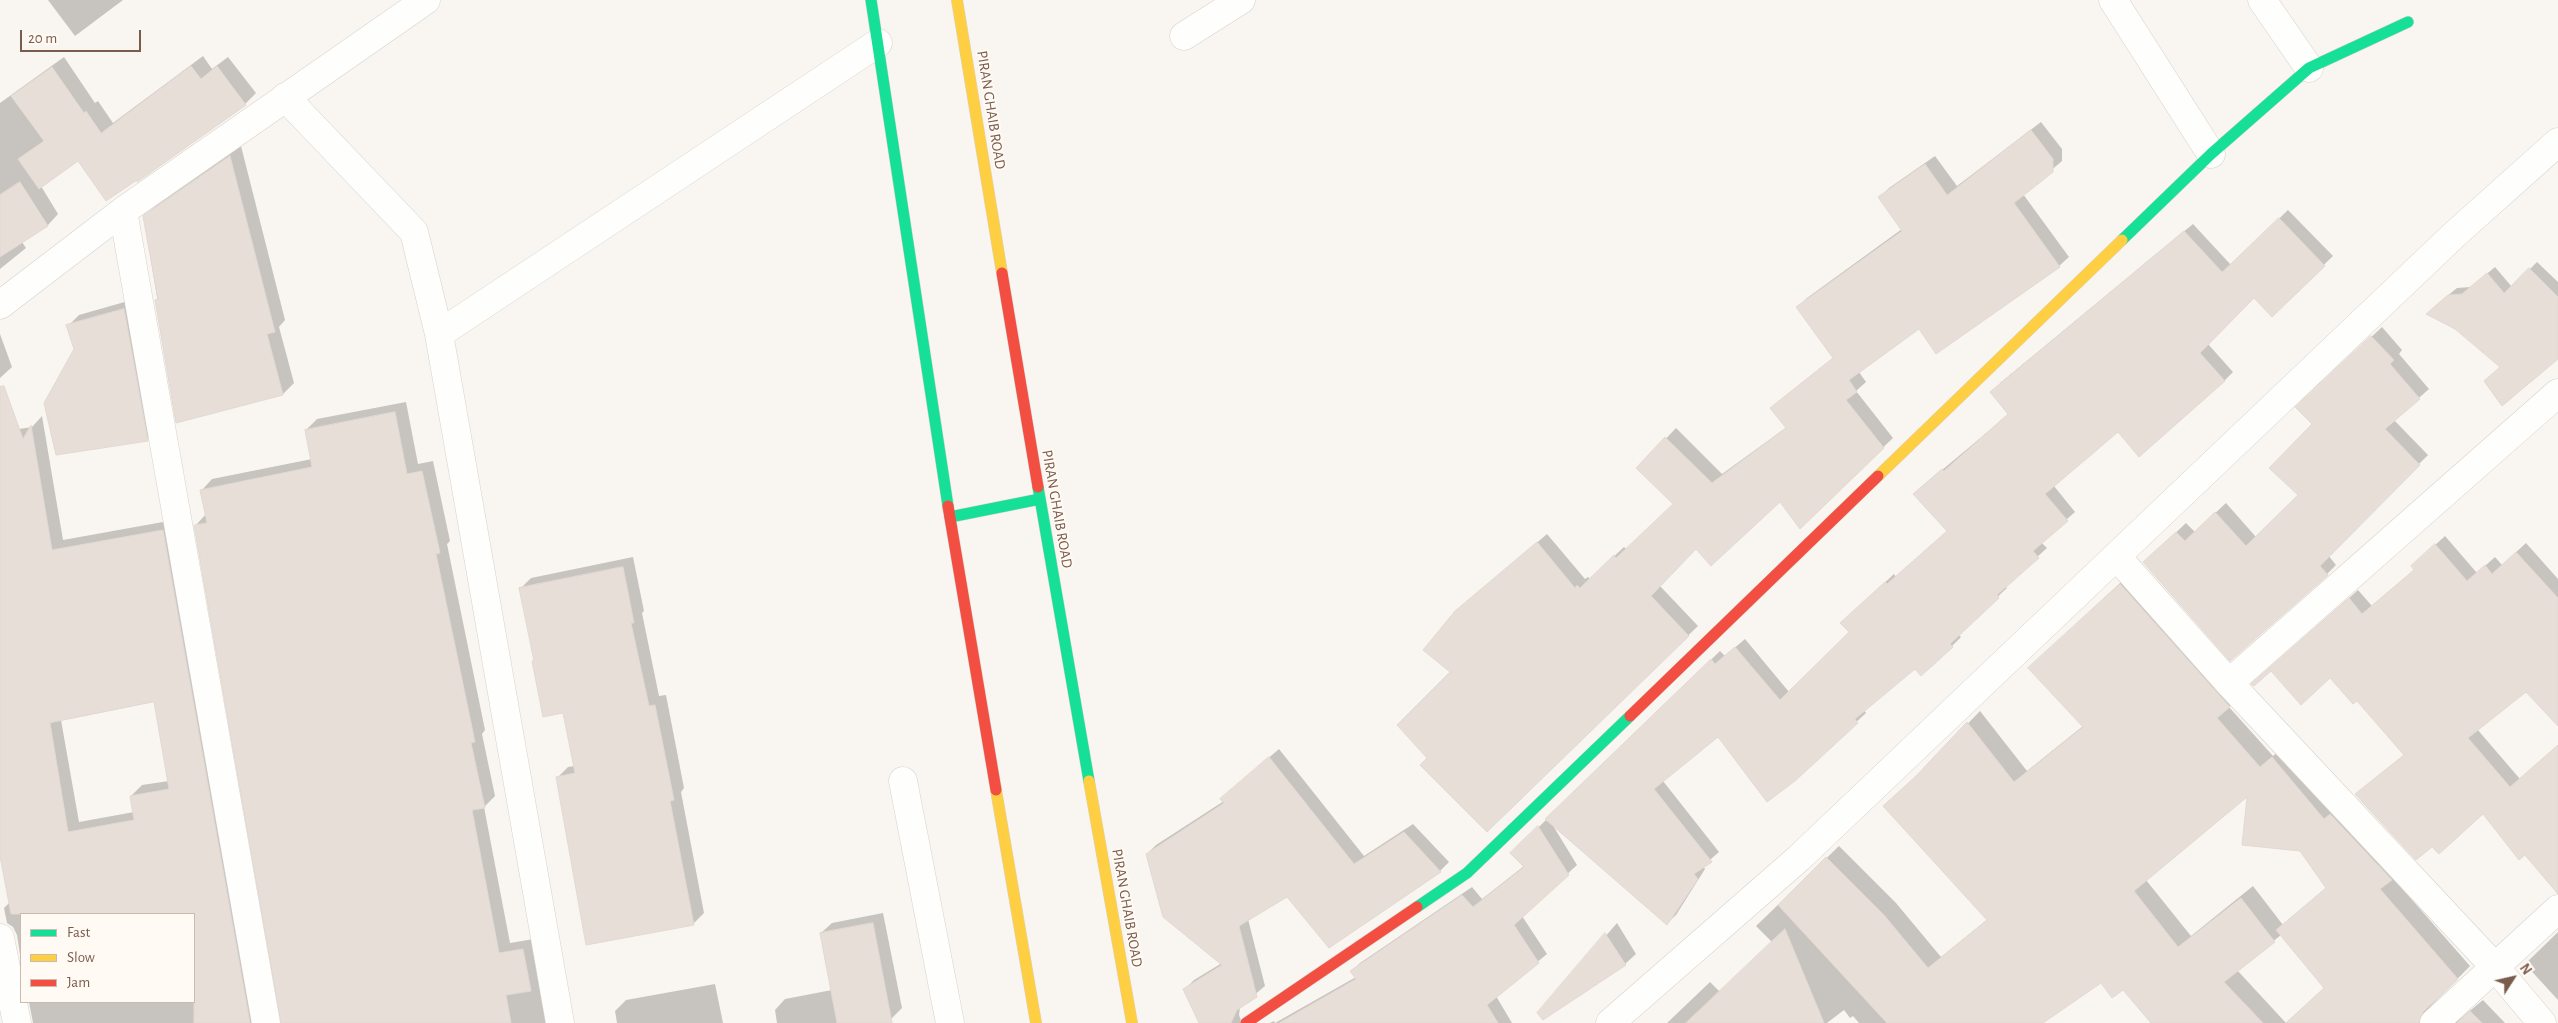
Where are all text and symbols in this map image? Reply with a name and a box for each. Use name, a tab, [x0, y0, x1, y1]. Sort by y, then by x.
scale bar	[22, 20, 144, 52]
text: 20 m	[28, 31, 57, 46]
street label: PIRAN GHAIB ROAD	[973, 49, 1009, 171]
street label: PIRAN GHAIB ROAD	[1038, 448, 1076, 570]
street label: PIRAN GHAIB ROAD	[1108, 847, 1146, 969]
legend	[20, 913, 195, 1003]
text: Fast	[67, 925, 90, 940]
text: Slow	[67, 950, 95, 965]
north arrow	[2488, 953, 2538, 1003]
text: N	[2517, 961, 2534, 977]
text: Jam	[67, 975, 90, 990]

